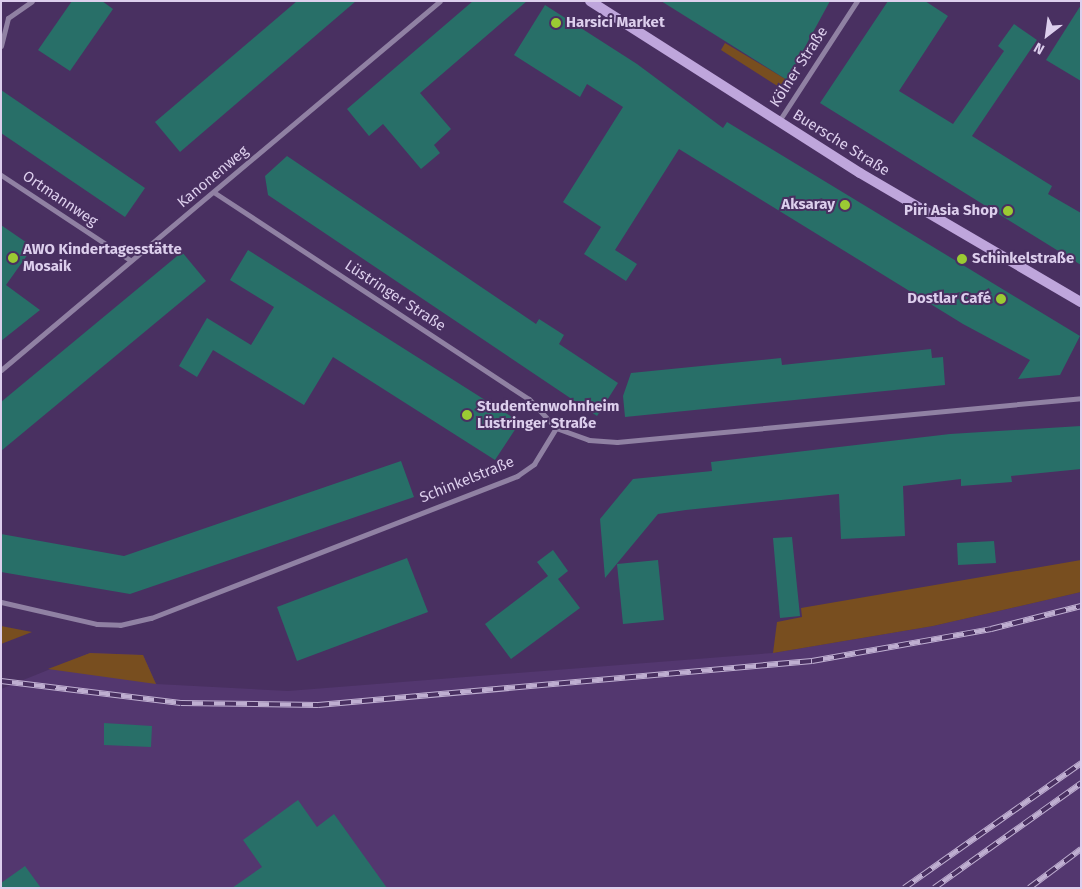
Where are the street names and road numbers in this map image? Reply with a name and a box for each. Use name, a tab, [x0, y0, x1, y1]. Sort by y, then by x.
street label: Kölner Straße	[766, 23, 832, 111]
street label: Buersche Straße	[789, 106, 893, 180]
street label: Kanonenweg	[174, 142, 252, 212]
street label: Ortmannweg	[19, 167, 101, 231]
street label: Lüstringer Straße	[341, 257, 449, 335]
street label: Schinkelstraße	[417, 453, 517, 507]

